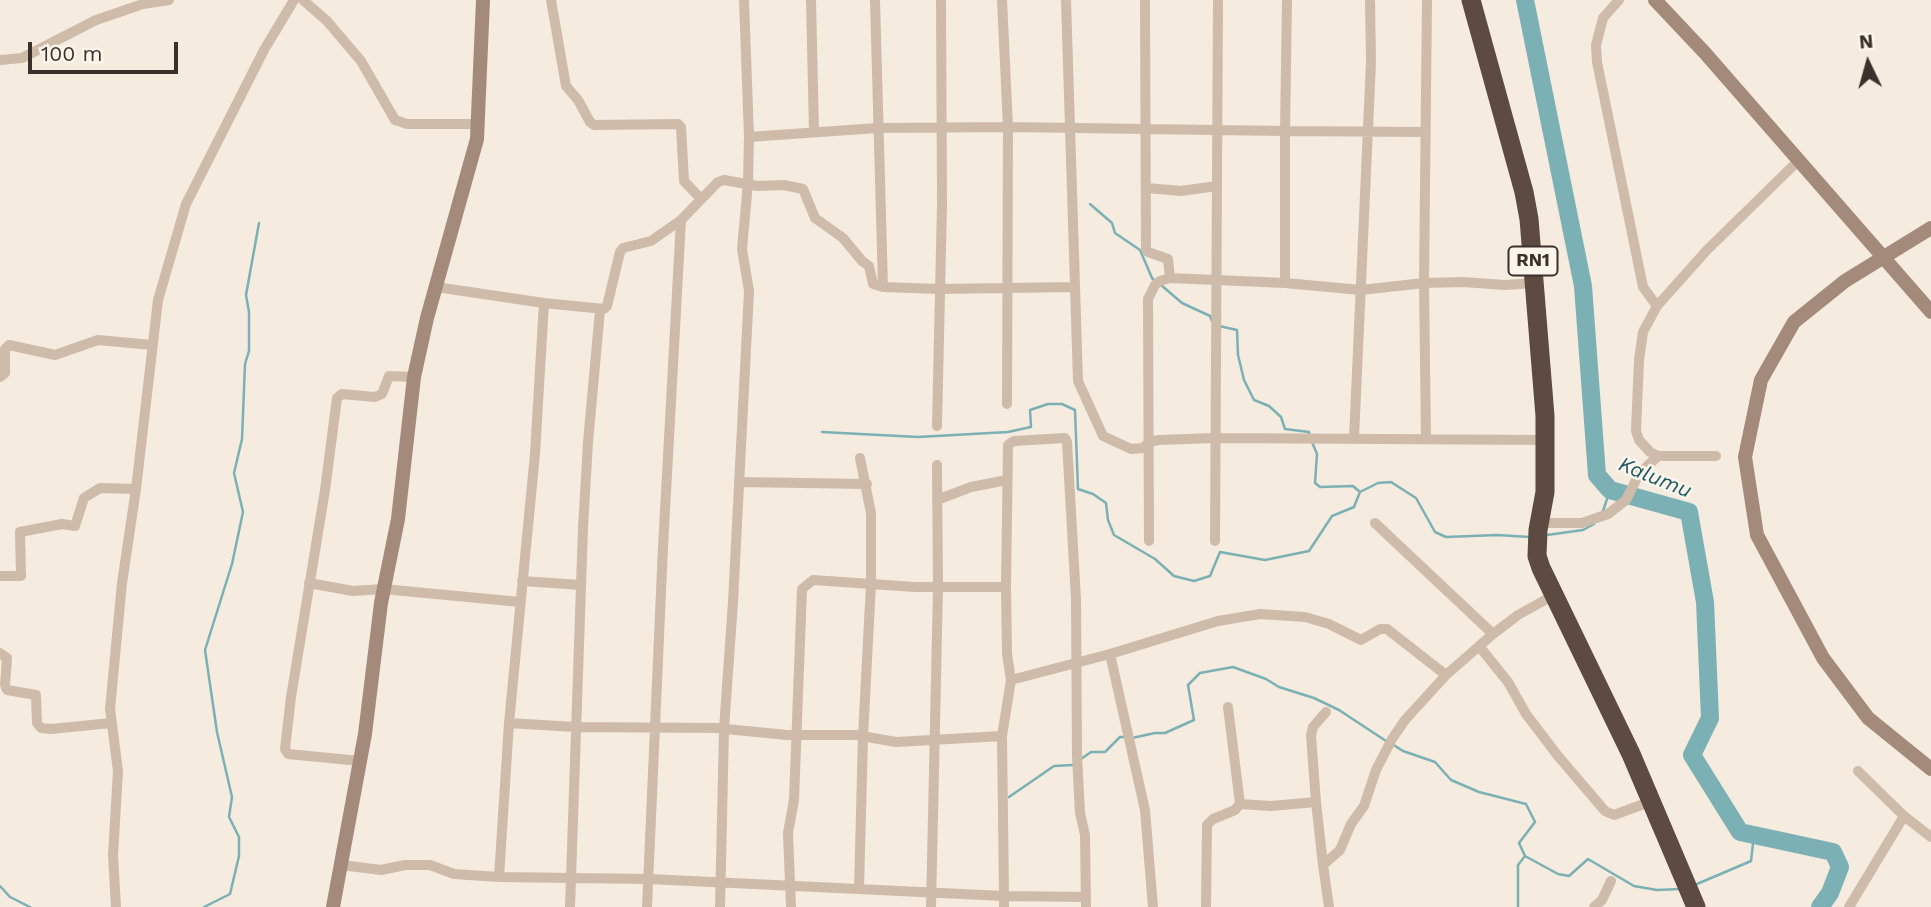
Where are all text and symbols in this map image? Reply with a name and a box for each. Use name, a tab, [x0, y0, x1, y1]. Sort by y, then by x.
scale bar	[32, 28, 182, 72]
north arrow	[1833, 28, 1903, 98]
text: N	[1858, 30, 1874, 54]
text: 100 m	[41, 41, 103, 66]
road number: RN1	[1508, 246, 1558, 276]
water label: Kalumu	[1615, 452, 1695, 504]

